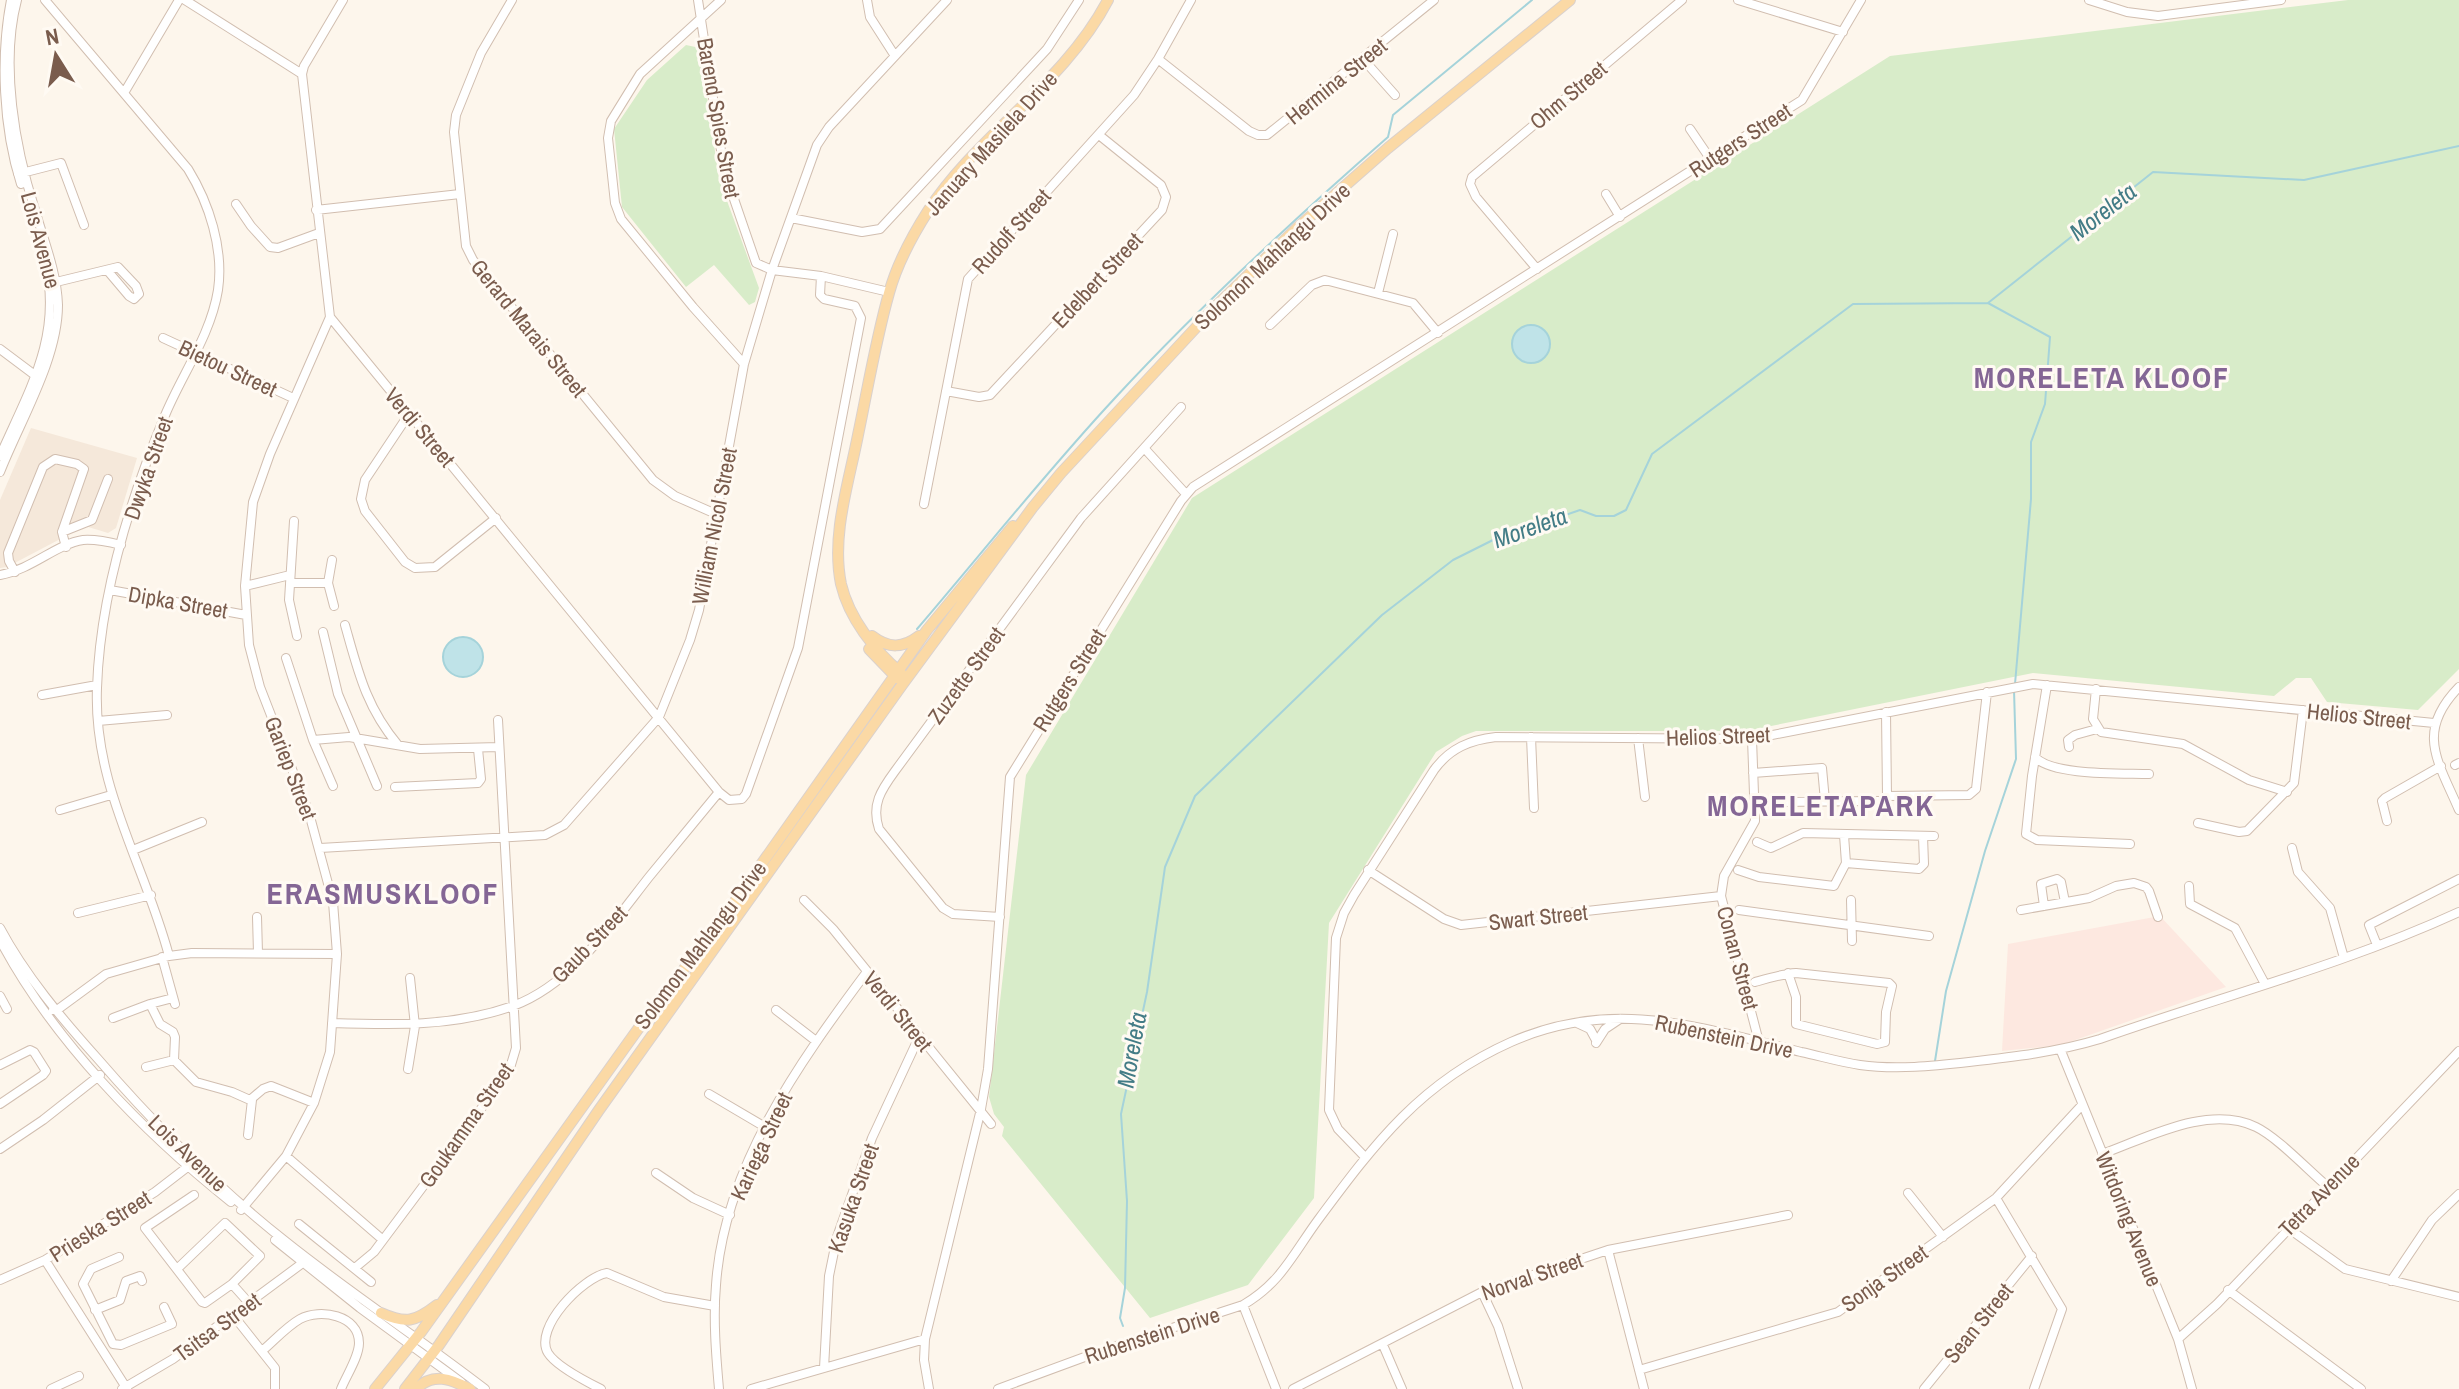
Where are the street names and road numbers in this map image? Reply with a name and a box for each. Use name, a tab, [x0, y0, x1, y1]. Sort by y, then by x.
street label: Hermina Street	[1279, 31, 1393, 131]
street label: Barend Spies Street	[690, 35, 748, 201]
street label: Ohm Street	[1523, 54, 1613, 136]
street label: January Masilela Drive	[918, 64, 1064, 222]
street label: Rutgers Street	[1683, 96, 1797, 184]
street label: Solomon Mahlangu Drive	[1187, 176, 1357, 336]
street label: Rudolf Street	[965, 182, 1057, 280]
street label: Lois Avenue	[14, 188, 68, 292]
street label: Edelbert Street	[1045, 226, 1149, 334]
street label: Gerard Marais Street	[464, 253, 594, 403]
street label: Bietou Street	[174, 332, 282, 404]
street label: Verdi Street	[378, 381, 462, 473]
street label: Dwyka Street	[116, 412, 180, 524]
street label: William Nicol Street	[684, 445, 744, 607]
street label: Dipka Street	[126, 579, 230, 625]
street label: Zuzette Street	[921, 620, 1011, 730]
street label: Rutgers Street	[1025, 623, 1113, 737]
street label: Helios Street	[2306, 696, 2412, 736]
street label: Gariep Street	[258, 712, 324, 824]
street label: Helios Street	[1665, 719, 1771, 753]
street label: Solomon Mahlangu Drive	[627, 855, 773, 1035]
street label: Swart Street	[1487, 897, 1589, 937]
street label: Gaub Street	[544, 899, 634, 989]
street label: Conan Street	[1710, 903, 1766, 1013]
street label: Verdi Street	[856, 965, 940, 1057]
street label: Rubenstein Drive	[1652, 1007, 1796, 1065]
street label: Goukamma Street	[412, 1056, 520, 1194]
street label: Kariega Street	[723, 1087, 799, 1205]
street label: Lois Avenue	[142, 1108, 234, 1198]
street label: Kasuka Street	[820, 1140, 886, 1256]
street label: Witdoring Avenue	[2088, 1147, 2170, 1291]
street label: Tetra Avenue	[2272, 1147, 2366, 1243]
street label: Prieska Street	[44, 1183, 156, 1269]
street label: Sonja Street	[1835, 1237, 1933, 1319]
street label: Norval Street	[1477, 1245, 1587, 1307]
street label: Sean Street	[1936, 1277, 2020, 1369]
street label: Tsitsa Street	[167, 1285, 267, 1369]
street label: Rubenstein Drive	[1081, 1299, 1223, 1371]

